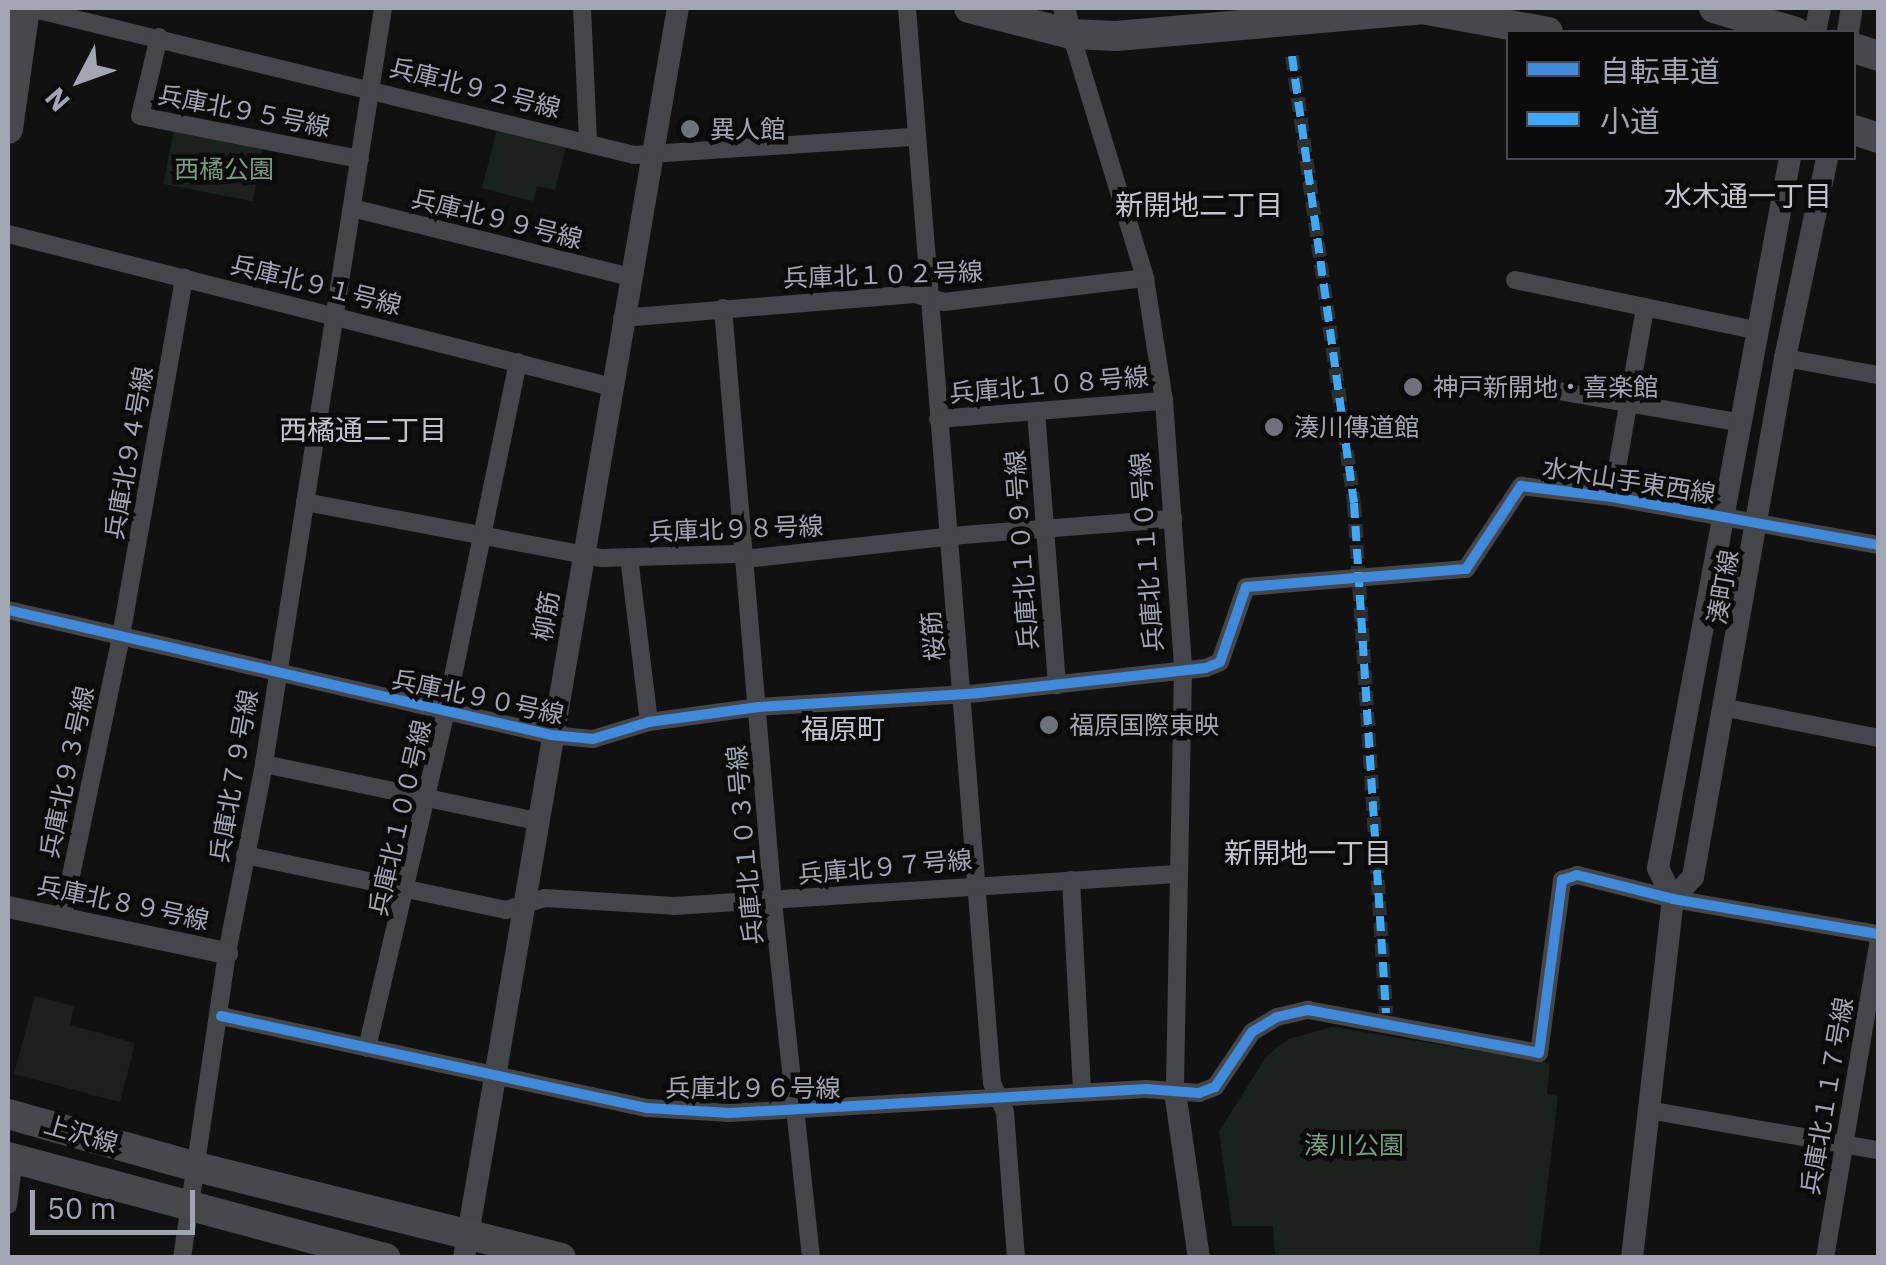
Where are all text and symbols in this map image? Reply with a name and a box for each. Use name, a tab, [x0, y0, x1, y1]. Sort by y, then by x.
north arrow	[30, 30, 130, 130]
legend	[1506, 30, 1856, 160]
text: 自転車道	[1600, 51, 1720, 90]
street label: 兵庫北９２号線	[386, 52, 564, 124]
text: N	[36, 80, 78, 120]
street label: 兵庫北９５号線	[155, 80, 333, 142]
text: 小道	[1600, 101, 1660, 140]
place label: 異人館	[710, 114, 785, 144]
marker: 異人館	[679, 118, 701, 140]
park label: 西橘公園	[174, 154, 274, 184]
district label: 水木通一丁目	[1664, 179, 1832, 213]
street label: 兵庫北９９号線	[408, 183, 586, 255]
district label: 新開地二丁目	[1115, 188, 1283, 222]
street label: 兵庫北９１号線	[227, 249, 405, 321]
street label: 兵庫北１０２号線	[783, 257, 983, 293]
street label: 兵庫北１０８号線	[948, 361, 1150, 409]
street label: 兵庫北９４号線	[99, 364, 159, 542]
place label: 神戸新開地・喜楽館	[1433, 372, 1658, 402]
marker: 神戸新開地・喜楽館	[1402, 376, 1424, 398]
place label: 湊川傳道館	[1294, 412, 1419, 442]
district label: 西橘通二丁目	[279, 413, 447, 447]
marker: 湊川傳道館	[1263, 416, 1285, 438]
street label: 兵庫北１０９号線	[1000, 449, 1044, 651]
street label: 兵庫北１１０号線	[1125, 451, 1169, 653]
street label: 水木山手東西線	[1540, 452, 1718, 510]
street label: 兵庫北９８号線	[648, 511, 824, 547]
street label: 湊町線	[1702, 547, 1744, 627]
street label: 柳筋	[527, 589, 565, 643]
street label: 桜筋	[915, 610, 951, 662]
street label: 兵庫北９０号線	[389, 664, 567, 730]
street label: 兵庫北９３号線	[34, 683, 100, 861]
street label: 兵庫北７９号線	[204, 687, 264, 865]
place label: 福原国際東映	[1069, 710, 1219, 740]
district label: 福原町	[801, 712, 885, 746]
marker: 福原国際東映	[1038, 714, 1060, 736]
street label: 兵庫北１００号線	[363, 717, 437, 919]
street label: 兵庫北１０３号線	[721, 744, 769, 946]
district label: 新開地一丁目	[1224, 836, 1392, 870]
street label: 兵庫北９７号線	[797, 844, 973, 890]
street label: 兵庫北８９号線	[34, 870, 212, 936]
street label: 兵庫北１１７号線	[1795, 995, 1859, 1197]
street label: 兵庫北９６号線	[666, 1073, 840, 1103]
street label: 上沢線	[41, 1109, 121, 1159]
park label: 湊川公園	[1304, 1130, 1404, 1160]
scale bar	[35, 1170, 200, 1232]
text: 50 m	[47, 1188, 116, 1227]

